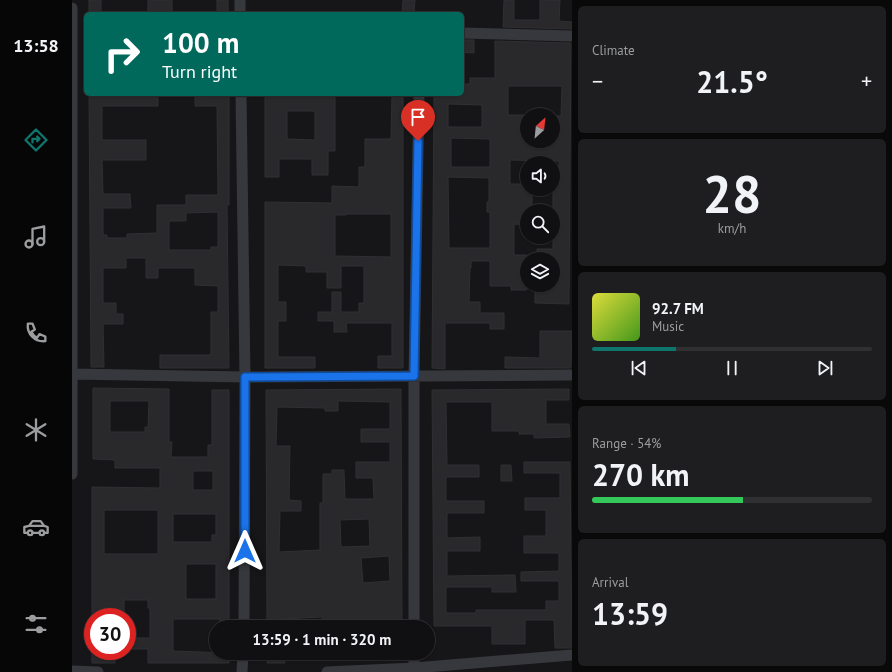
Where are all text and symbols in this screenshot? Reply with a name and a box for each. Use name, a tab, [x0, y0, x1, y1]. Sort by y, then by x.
text: 100 m	[162, 24, 239, 61]
icon: right	[96, 28, 148, 80]
text: 13:58	[13, 34, 59, 57]
text: Climate	[592, 42, 635, 59]
text: Turn right	[162, 60, 237, 83]
text: 21.5°	[696, 62, 768, 101]
text: −	[592, 67, 603, 95]
text: +	[861, 67, 872, 95]
pin	[401, 100, 435, 141]
icon: arrive	[407, 106, 429, 128]
north arrow	[520, 108, 560, 148]
map controls	[520, 108, 560, 292]
icon: directions	[22, 126, 50, 154]
button: sound	[520, 156, 560, 196]
text: 28	[703, 160, 761, 227]
button: search	[520, 204, 560, 244]
text: km/h	[718, 220, 746, 237]
icon: music	[22, 223, 50, 251]
button: layers	[520, 252, 560, 292]
text: 92.7 FM	[652, 299, 704, 318]
text: Music	[652, 318, 684, 335]
icon: phone	[22, 319, 50, 347]
icon: previous	[628, 357, 650, 379]
icon: pause	[721, 357, 743, 379]
icon: next	[814, 357, 836, 379]
icon: climate	[22, 416, 50, 444]
text: Range · 54%	[592, 435, 661, 452]
text: 270 km	[592, 455, 690, 494]
icon: car	[22, 513, 50, 541]
position arrow	[224, 530, 266, 572]
text: Arrival	[592, 574, 628, 591]
text: 13:59	[592, 594, 668, 633]
speed limit sign: 30	[84, 608, 136, 660]
icon: filters	[22, 610, 50, 638]
text: 13:59 · 1 min · 320 m	[253, 630, 391, 649]

